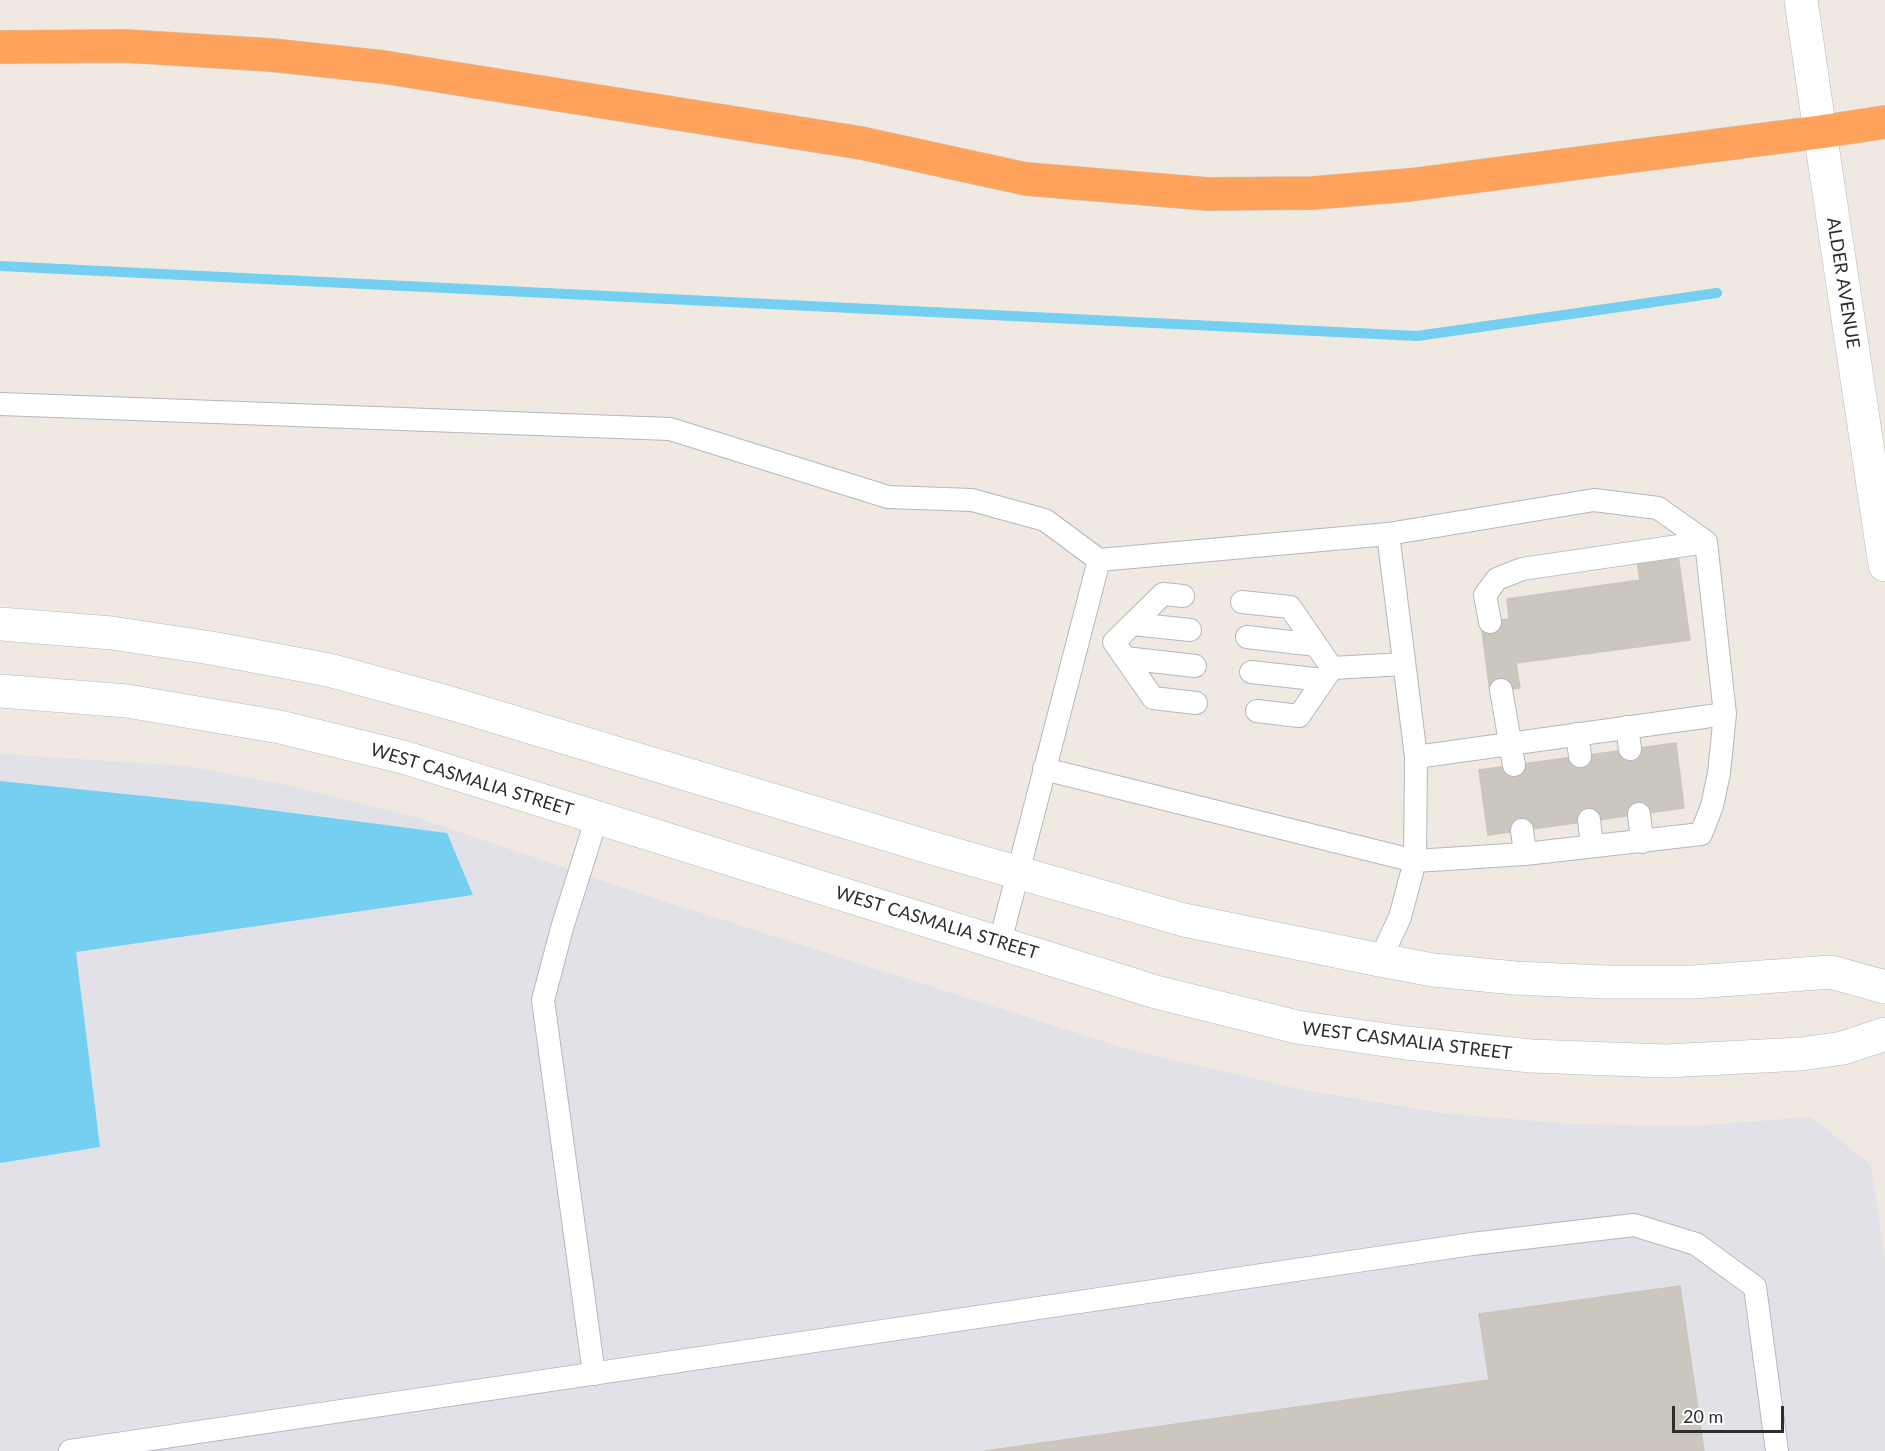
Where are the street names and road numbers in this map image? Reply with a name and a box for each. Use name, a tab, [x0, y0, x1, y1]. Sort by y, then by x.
street label: ALDER AVENUE	[1822, 216, 1864, 350]
street label: WEST CASMALIA STREET	[368, 739, 576, 821]
street label: WEST CASMALIA STREET	[833, 882, 1041, 964]
street label: WEST CASMALIA STREET	[1301, 1017, 1513, 1065]

